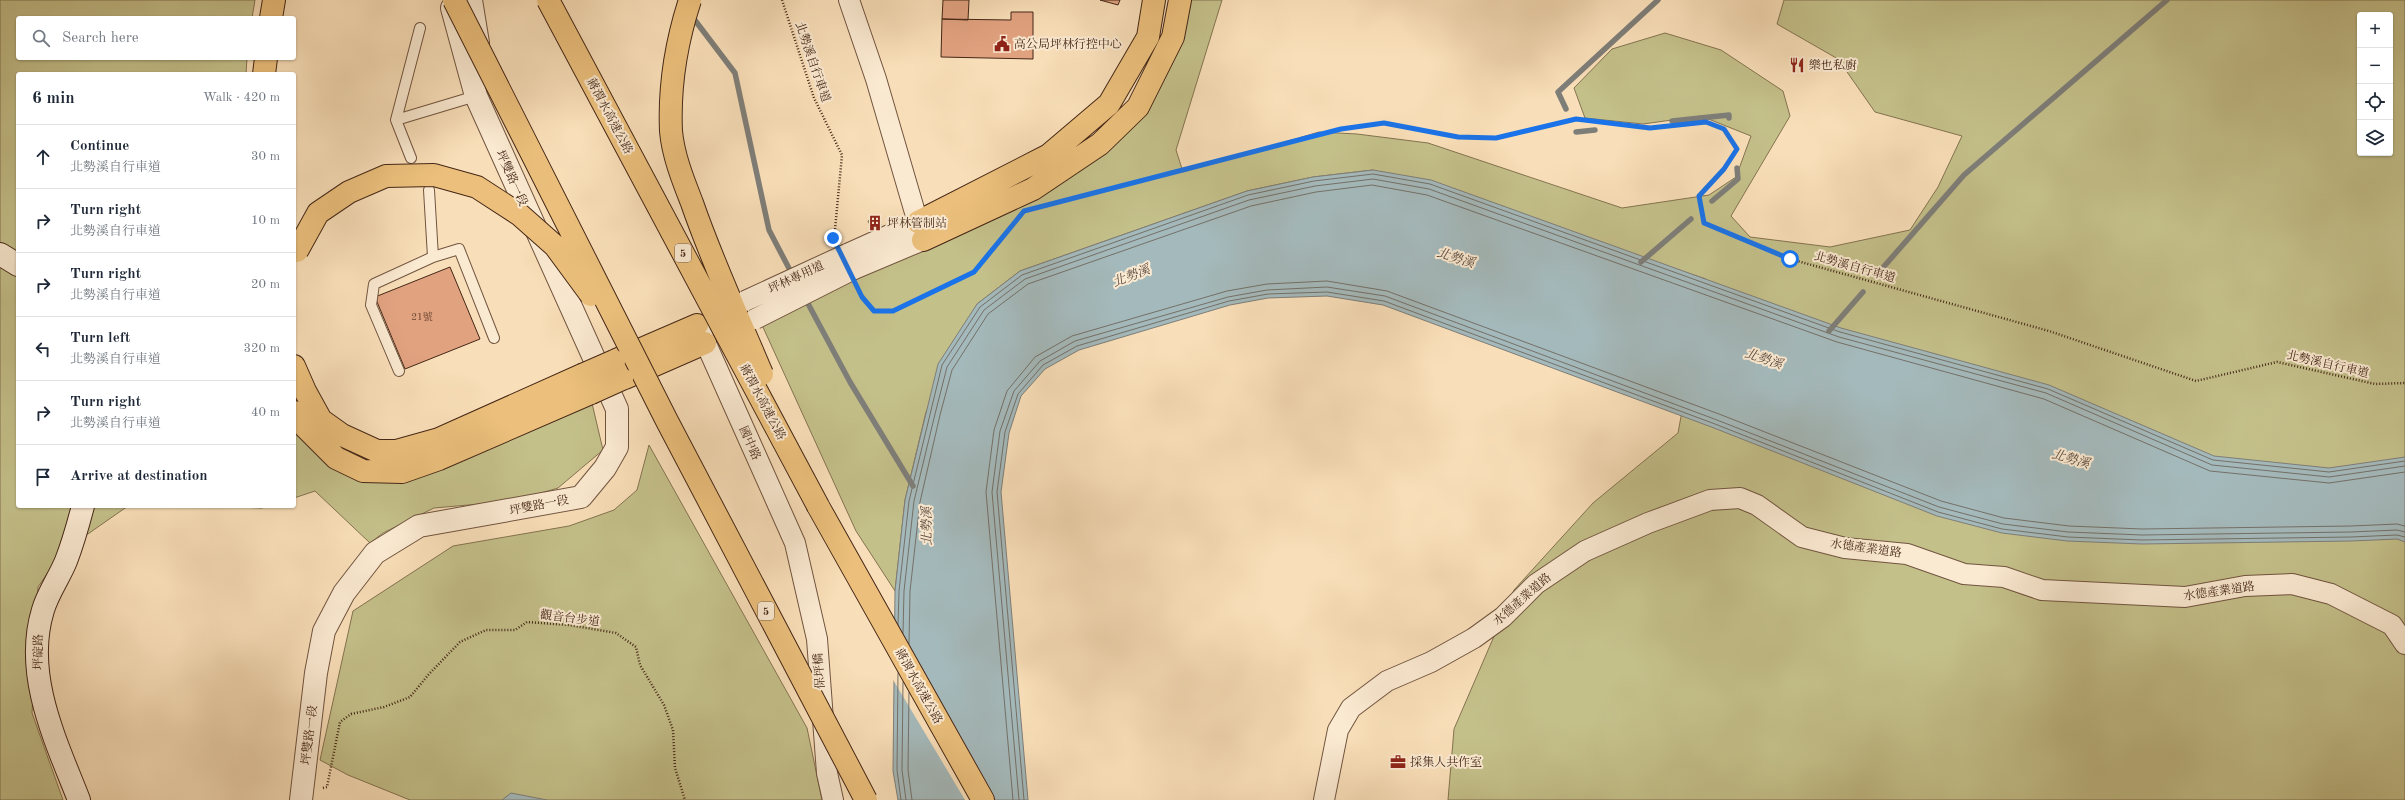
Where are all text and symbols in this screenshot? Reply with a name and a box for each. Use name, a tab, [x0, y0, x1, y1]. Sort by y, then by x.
map controls	[2357, 12, 2393, 156]
button: +	[2357, 12, 2393, 48]
search box	[16, 16, 296, 60]
street label: 北勢溪自行車道	[793, 20, 833, 104]
icon: search	[30, 27, 52, 49]
text: Search here	[62, 31, 139, 46]
public building icon: 高公局坪林行控中心	[993, 35, 1011, 53]
place label: 高公局坪林行控中心	[1014, 37, 1122, 51]
button: −	[2357, 48, 2393, 84]
restaurant icon: 樂也私廚	[1788, 56, 1806, 74]
place label: 樂也私廚	[1809, 58, 1857, 72]
street label: 蔣渭水高速公路	[584, 76, 636, 156]
button: locate	[2357, 84, 2393, 120]
text: 6 min	[32, 90, 75, 107]
text: Walk · 420 m	[203, 91, 280, 104]
button: layers	[2357, 120, 2393, 156]
text: Continue	[70, 139, 129, 154]
icon: ahead	[32, 146, 54, 168]
street label: 坪雙路一段	[493, 148, 531, 208]
text: 30 m	[251, 150, 280, 163]
text: 北勢溪自行車道	[70, 161, 161, 174]
text: Turn right	[70, 203, 141, 218]
icon: right	[32, 210, 54, 232]
text: 10 m	[251, 214, 280, 227]
building icon: 坪林管制站	[866, 214, 884, 232]
place label: 坪林管制站	[887, 216, 947, 230]
text: 北勢溪自行車道	[70, 225, 161, 238]
route end	[824, 229, 842, 247]
road number: 5	[675, 244, 691, 262]
water label: 北勢溪	[1435, 246, 1478, 271]
street label: 北勢溪自行車道	[1813, 249, 1897, 285]
route start	[1781, 250, 1799, 268]
street label: 坪林專用道	[766, 258, 826, 296]
water label: 北勢溪	[1111, 262, 1154, 289]
text: Turn right	[70, 267, 141, 282]
icon: right	[32, 274, 54, 296]
text: 20 m	[251, 278, 280, 291]
text: 北勢溪自行車道	[70, 289, 161, 302]
house number: 21號	[411, 311, 433, 322]
text: Turn left	[70, 331, 130, 346]
icon: left	[32, 338, 54, 360]
text: 320 m	[243, 342, 280, 355]
water label: 北勢溪	[1743, 346, 1786, 373]
street label: 北勢溪自行車道	[2285, 348, 2371, 380]
text: 北勢溪自行車道	[70, 353, 161, 366]
street label: 蔣渭水高速公路	[737, 362, 789, 442]
text: Turn right	[70, 395, 141, 410]
icon: right	[32, 402, 54, 424]
text: 40 m	[251, 406, 280, 419]
text: 北勢溪自行車道	[70, 417, 161, 430]
street label: 國中路	[736, 424, 764, 462]
water label: 北勢溪	[2050, 447, 2093, 472]
icon: arrive	[32, 466, 54, 488]
text: Arrive at destination	[70, 469, 208, 484]
street label: 坪雙路一段	[508, 492, 570, 518]
water label: 北勢溪	[920, 504, 934, 546]
street label: 水德產業道路	[1829, 536, 1903, 560]
street label: 水德產業道路	[1490, 570, 1554, 628]
street label: 水德產業道路	[2182, 579, 2256, 603]
road number: 5	[758, 602, 774, 620]
street label: 觀音台步道	[539, 607, 601, 629]
street label: 坪碇路	[31, 634, 45, 670]
street label: 蔣渭水高速公路	[893, 646, 945, 726]
street label: 保坪橋	[811, 653, 827, 689]
street label: 坪雙路一段	[298, 704, 320, 766]
office icon: 採集人共作室	[1389, 753, 1407, 771]
place label: 採集人共作室	[1410, 755, 1482, 769]

